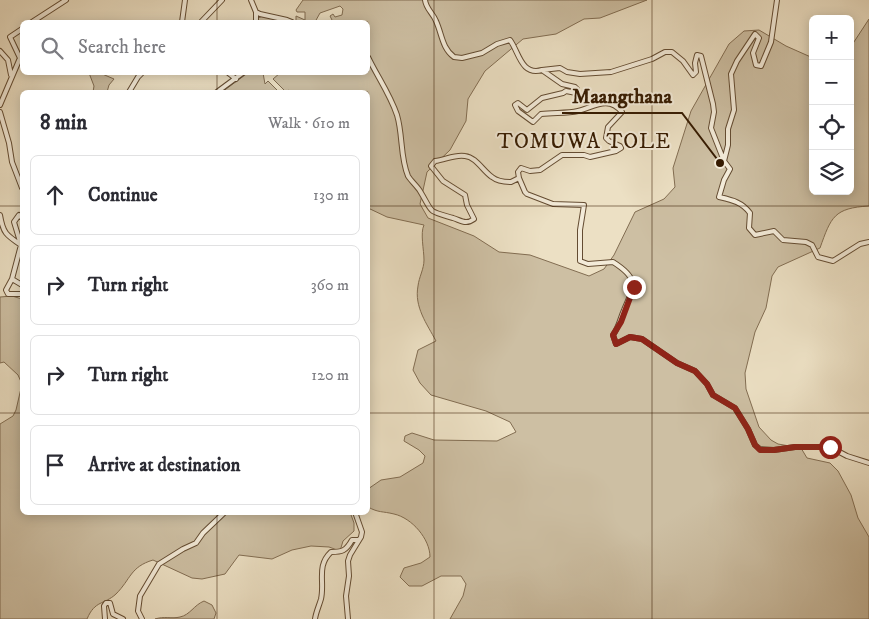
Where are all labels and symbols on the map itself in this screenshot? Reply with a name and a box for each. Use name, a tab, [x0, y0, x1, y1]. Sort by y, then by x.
callout: Maangthana	[562, 78, 682, 113]
text: Maangthana	[572, 85, 672, 110]
district label: TOMUWA TOLE	[497, 129, 671, 155]
route end	[623, 276, 646, 299]
route start	[819, 436, 842, 459]

